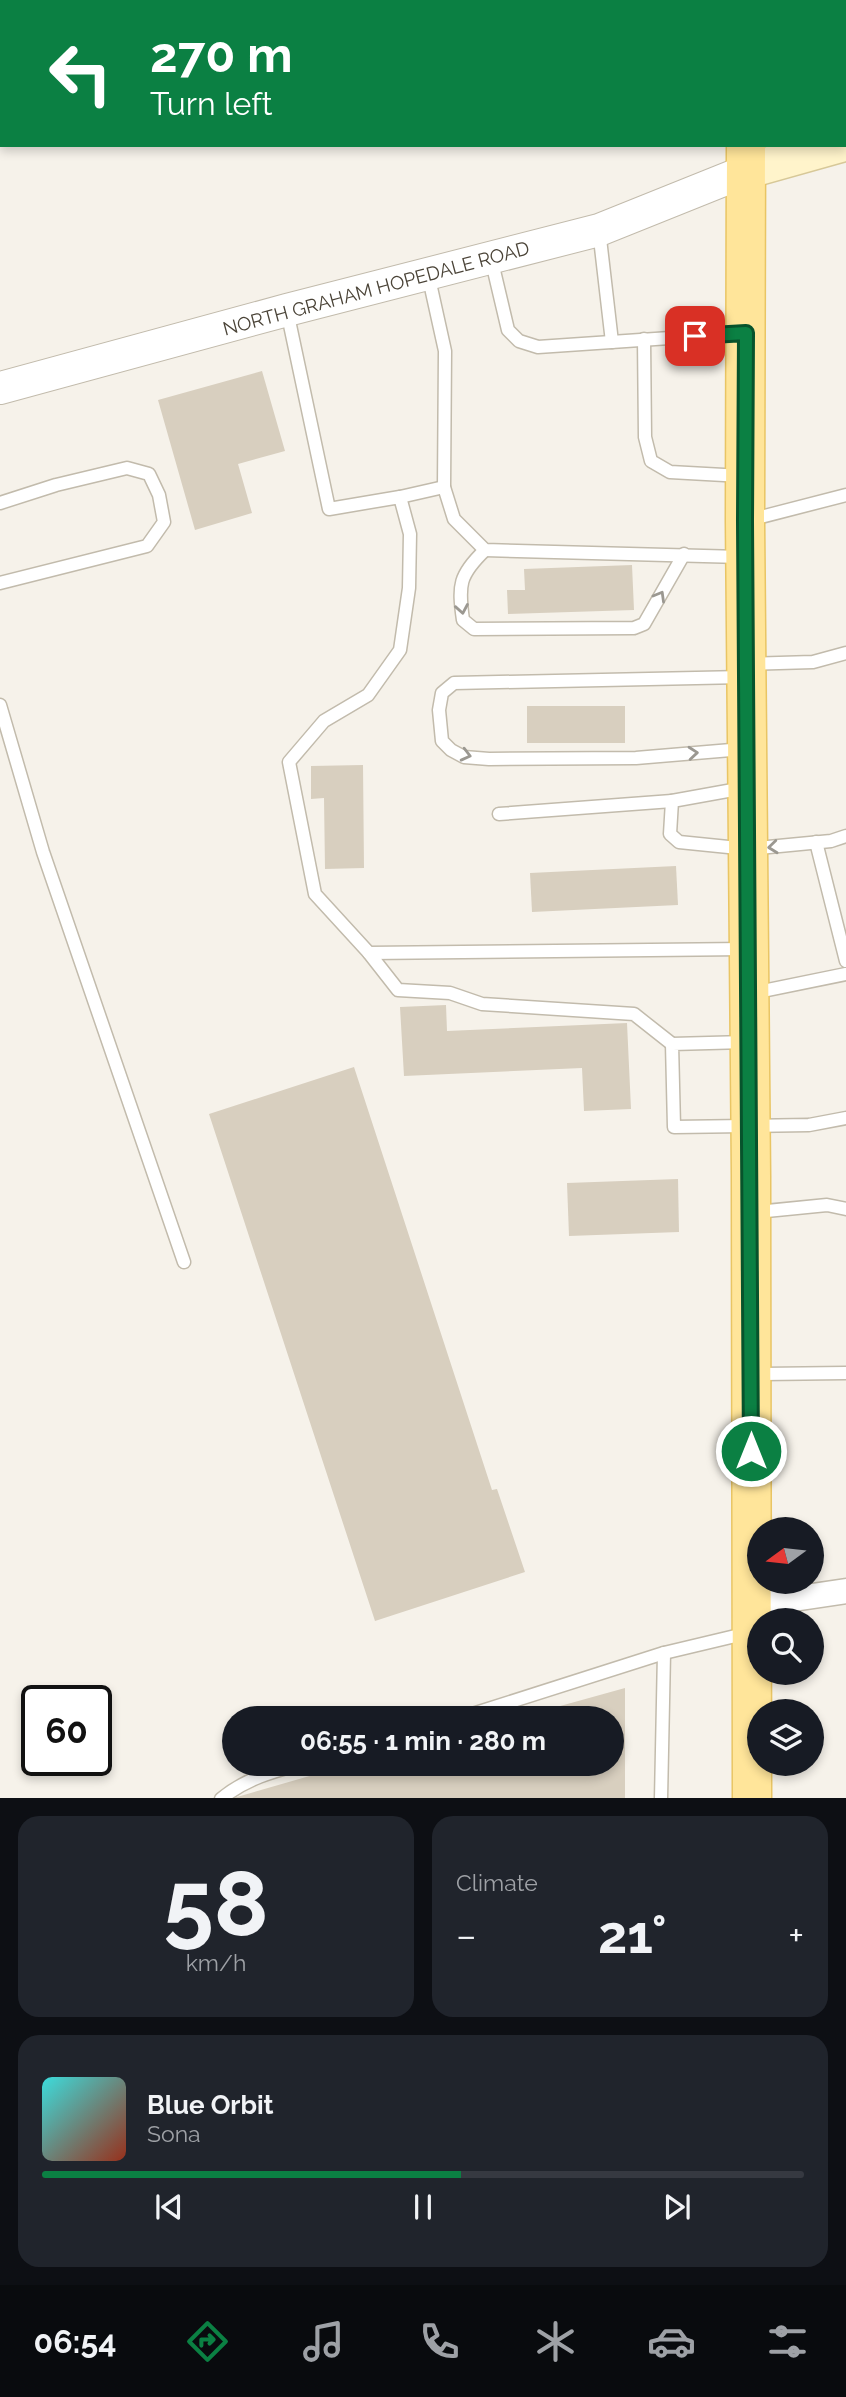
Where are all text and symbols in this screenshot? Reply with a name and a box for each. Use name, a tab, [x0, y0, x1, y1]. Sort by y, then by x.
text: 270 m	[150, 26, 293, 83]
icon: left	[35, 28, 126, 119]
text: Turn left	[150, 85, 272, 122]
street label: NORTH GRAHAM HOPEDALE ROAD	[220, 236, 532, 340]
pin	[665, 306, 725, 366]
icon: arrive	[676, 317, 714, 355]
one-way arrow	[652, 591, 665, 604]
one-way arrow	[454, 604, 469, 615]
one-way arrow	[687, 746, 699, 761]
one-way arrow	[460, 747, 472, 761]
one-way arrow	[767, 839, 779, 854]
position arrow	[714, 1414, 788, 1488]
north arrow	[747, 1517, 824, 1594]
map controls	[747, 1517, 824, 1776]
button: search	[747, 1608, 824, 1685]
speed limit sign: 60	[21, 1685, 112, 1776]
button: layers	[747, 1699, 824, 1776]
text: 06:55 · 1 min · 280 m	[300, 1726, 546, 1756]
text: 58	[163, 1850, 269, 1957]
text: Climate	[456, 1869, 538, 1896]
text: 21°	[598, 1904, 667, 1965]
text: −	[456, 1913, 476, 1958]
text: +	[788, 1913, 804, 1958]
text: km/h	[186, 1949, 246, 1976]
text: Blue Orbit	[147, 2090, 274, 2120]
text: Sona	[147, 2120, 201, 2147]
icon: previous	[150, 2188, 188, 2226]
icon: pause	[404, 2188, 442, 2226]
icon: next	[658, 2188, 696, 2226]
icon: directions	[183, 2317, 232, 2366]
icon: music	[299, 2317, 348, 2366]
icon: phone	[415, 2317, 464, 2366]
icon: climate	[531, 2317, 580, 2366]
icon: car	[647, 2317, 696, 2366]
icon: filters	[763, 2317, 812, 2366]
text: 06:54	[34, 2323, 116, 2360]

